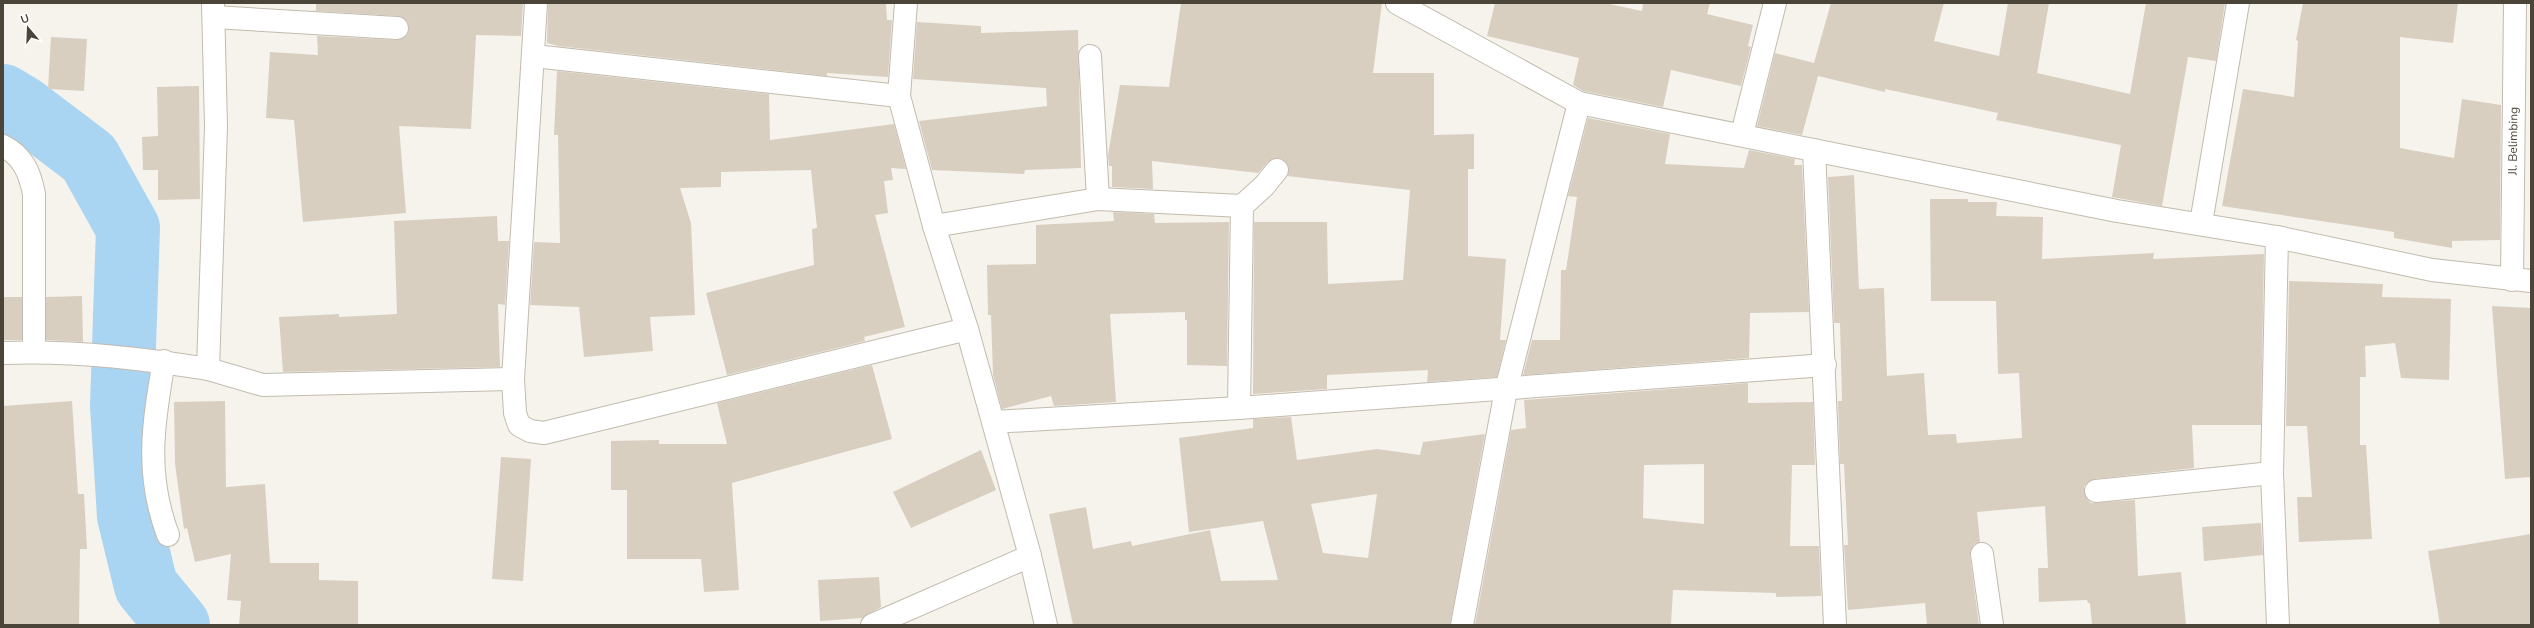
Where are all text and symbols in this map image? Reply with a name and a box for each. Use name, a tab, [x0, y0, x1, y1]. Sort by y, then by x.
north arrow	[8, 8, 48, 48]
text: U	[19, 11, 31, 27]
street label: Jl. Belimbing	[2504, 107, 2522, 176]

